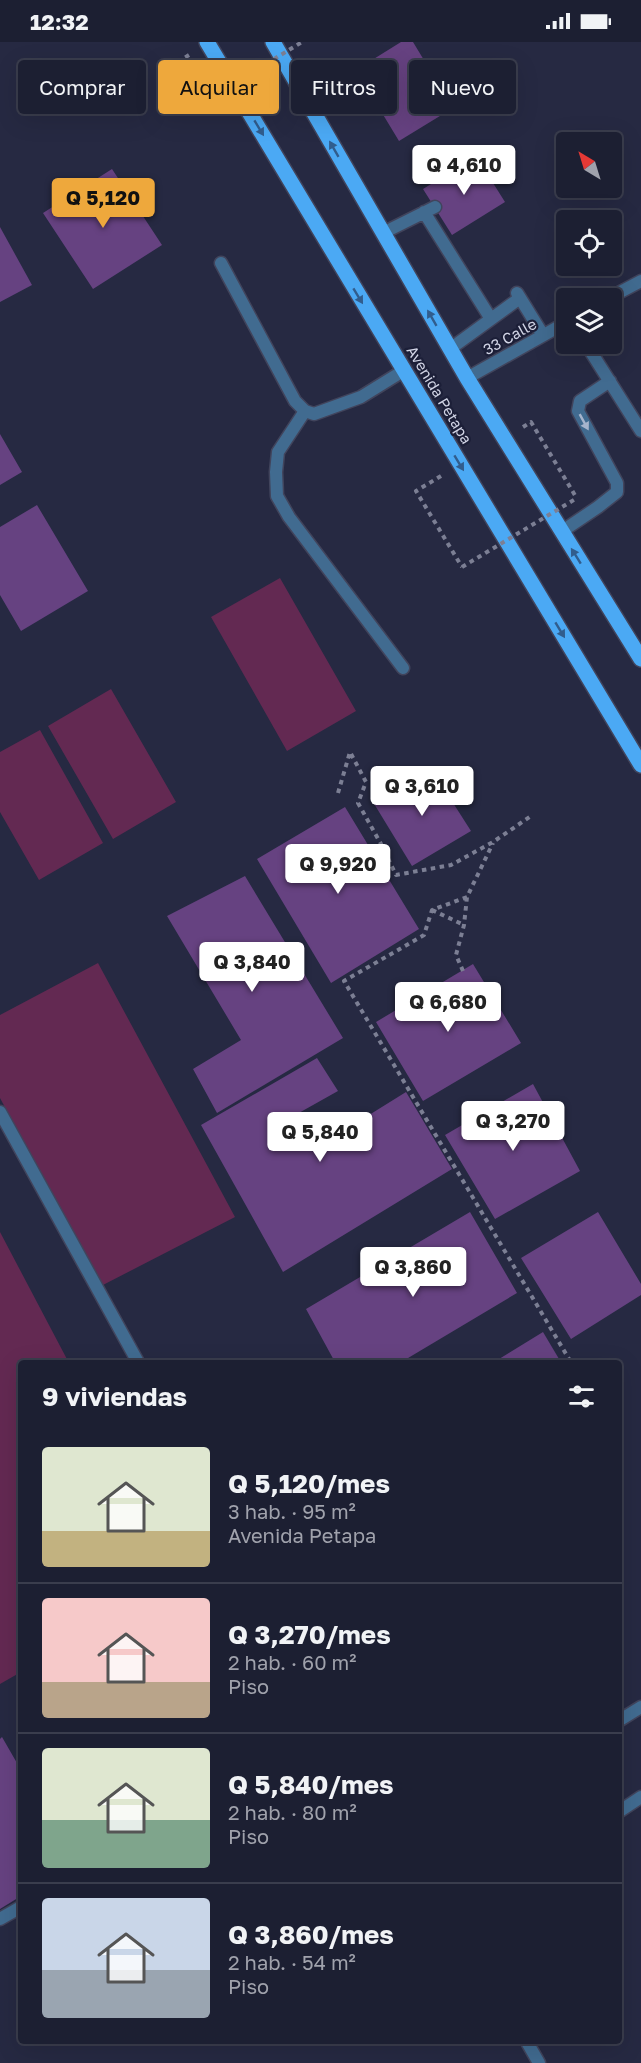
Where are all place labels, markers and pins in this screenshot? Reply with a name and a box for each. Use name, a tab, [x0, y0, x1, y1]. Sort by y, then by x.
pin: Q 4,610	[409, 145, 519, 196]
pin: Q 5,120	[48, 178, 158, 229]
pin: Q 3,610	[367, 766, 477, 817]
pin: Q 9,920	[283, 844, 393, 895]
pin: Q 3,840	[197, 942, 307, 993]
pin: Q 6,680	[393, 982, 503, 1033]
pin: Q 3,270	[458, 1101, 568, 1152]
pin: Q 5,840	[265, 1112, 375, 1163]
pin: Q 3,860	[358, 1247, 468, 1298]

